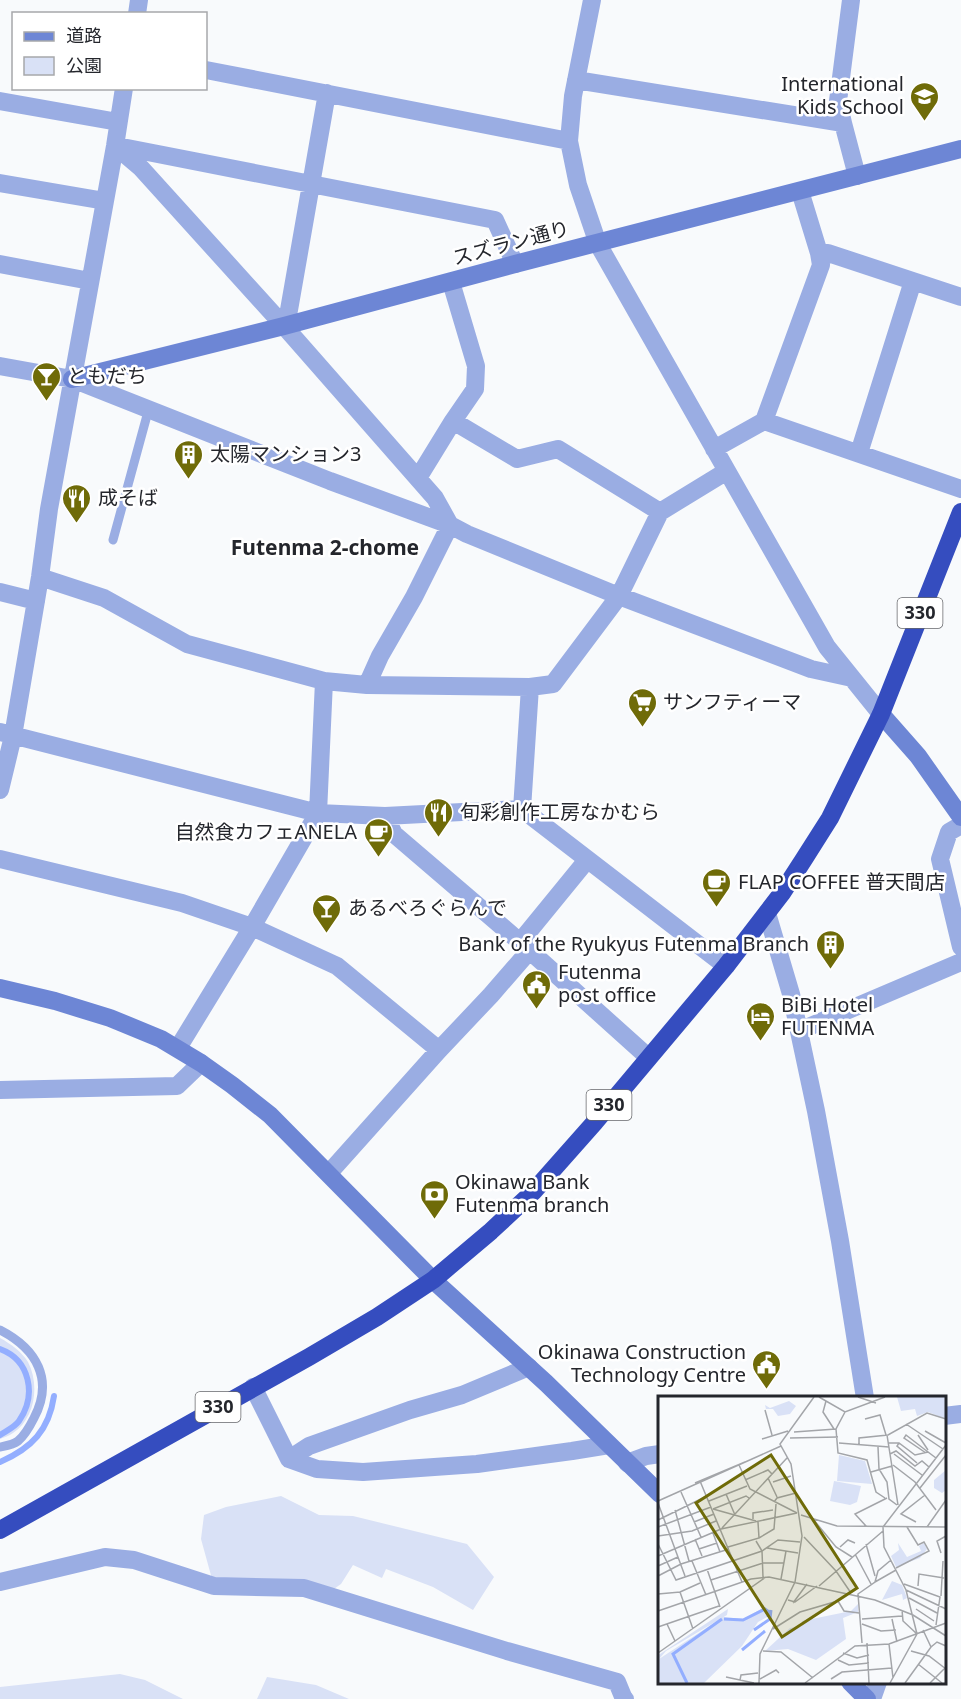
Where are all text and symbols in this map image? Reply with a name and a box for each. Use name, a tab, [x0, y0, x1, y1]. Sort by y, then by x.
legend	[12, 12, 207, 90]
text: 道路	[66, 23, 102, 47]
text: 公園	[66, 53, 102, 77]
place label: International Kids School	[781, 70, 904, 120]
school or university icon: International Kids School	[909, 80, 941, 122]
street label: スズラン通り	[449, 214, 572, 271]
bar icon: ともだち	[30, 360, 62, 402]
place label: ともだち	[67, 362, 147, 389]
building icon: 太陽マンション3	[173, 438, 205, 480]
place label: 太陽マンション3	[210, 440, 361, 467]
restaurant icon: 成そば	[61, 482, 93, 524]
place label: 成そば	[98, 484, 158, 511]
district label: Futenma 2-chome	[231, 533, 419, 561]
road number: 330	[898, 598, 942, 628]
supermarket icon: サンフティーマ	[626, 686, 658, 728]
place label: サンフティーマ	[663, 688, 801, 715]
restaurant icon: 旬彩創作工房なかむら	[423, 796, 455, 838]
place label: 旬彩創作工房なかむら	[460, 798, 660, 825]
cafe icon: 自然食カフェANELA	[362, 816, 394, 858]
place label: 自然食カフェANELA	[175, 818, 357, 845]
cafe icon: FLAP COFFEE 普天間店	[701, 866, 733, 908]
place label: FLAP COFFEE 普天間店	[738, 868, 945, 895]
bar icon: あるべろぐらんで	[311, 892, 343, 934]
place label: あるべろぐらんで	[348, 894, 507, 921]
building icon: Bank of the Ryukyus Futenma Branch	[814, 928, 846, 970]
place label: Bank of the Ryukyus Futenma Branch	[458, 930, 809, 957]
place label: Futenma post office	[558, 958, 656, 1008]
public building icon: Futenma post office	[521, 968, 553, 1010]
place label: BiBi Hotel FUTENMA	[781, 991, 875, 1041]
hotel icon: BiBi Hotel FUTENMA	[744, 1000, 776, 1042]
road number: 330	[586, 1090, 632, 1120]
place label: Okinawa Bank Futenma branch	[455, 1168, 609, 1218]
bank icon: Okinawa Bank Futenma branch	[418, 1178, 450, 1220]
place label: Okinawa Construction Technology Centre	[538, 1338, 746, 1388]
public building icon: Okinawa Construction Technology Centre	[751, 1348, 783, 1390]
road number: 330	[196, 1392, 240, 1422]
inset map	[658, 1396, 946, 1684]

